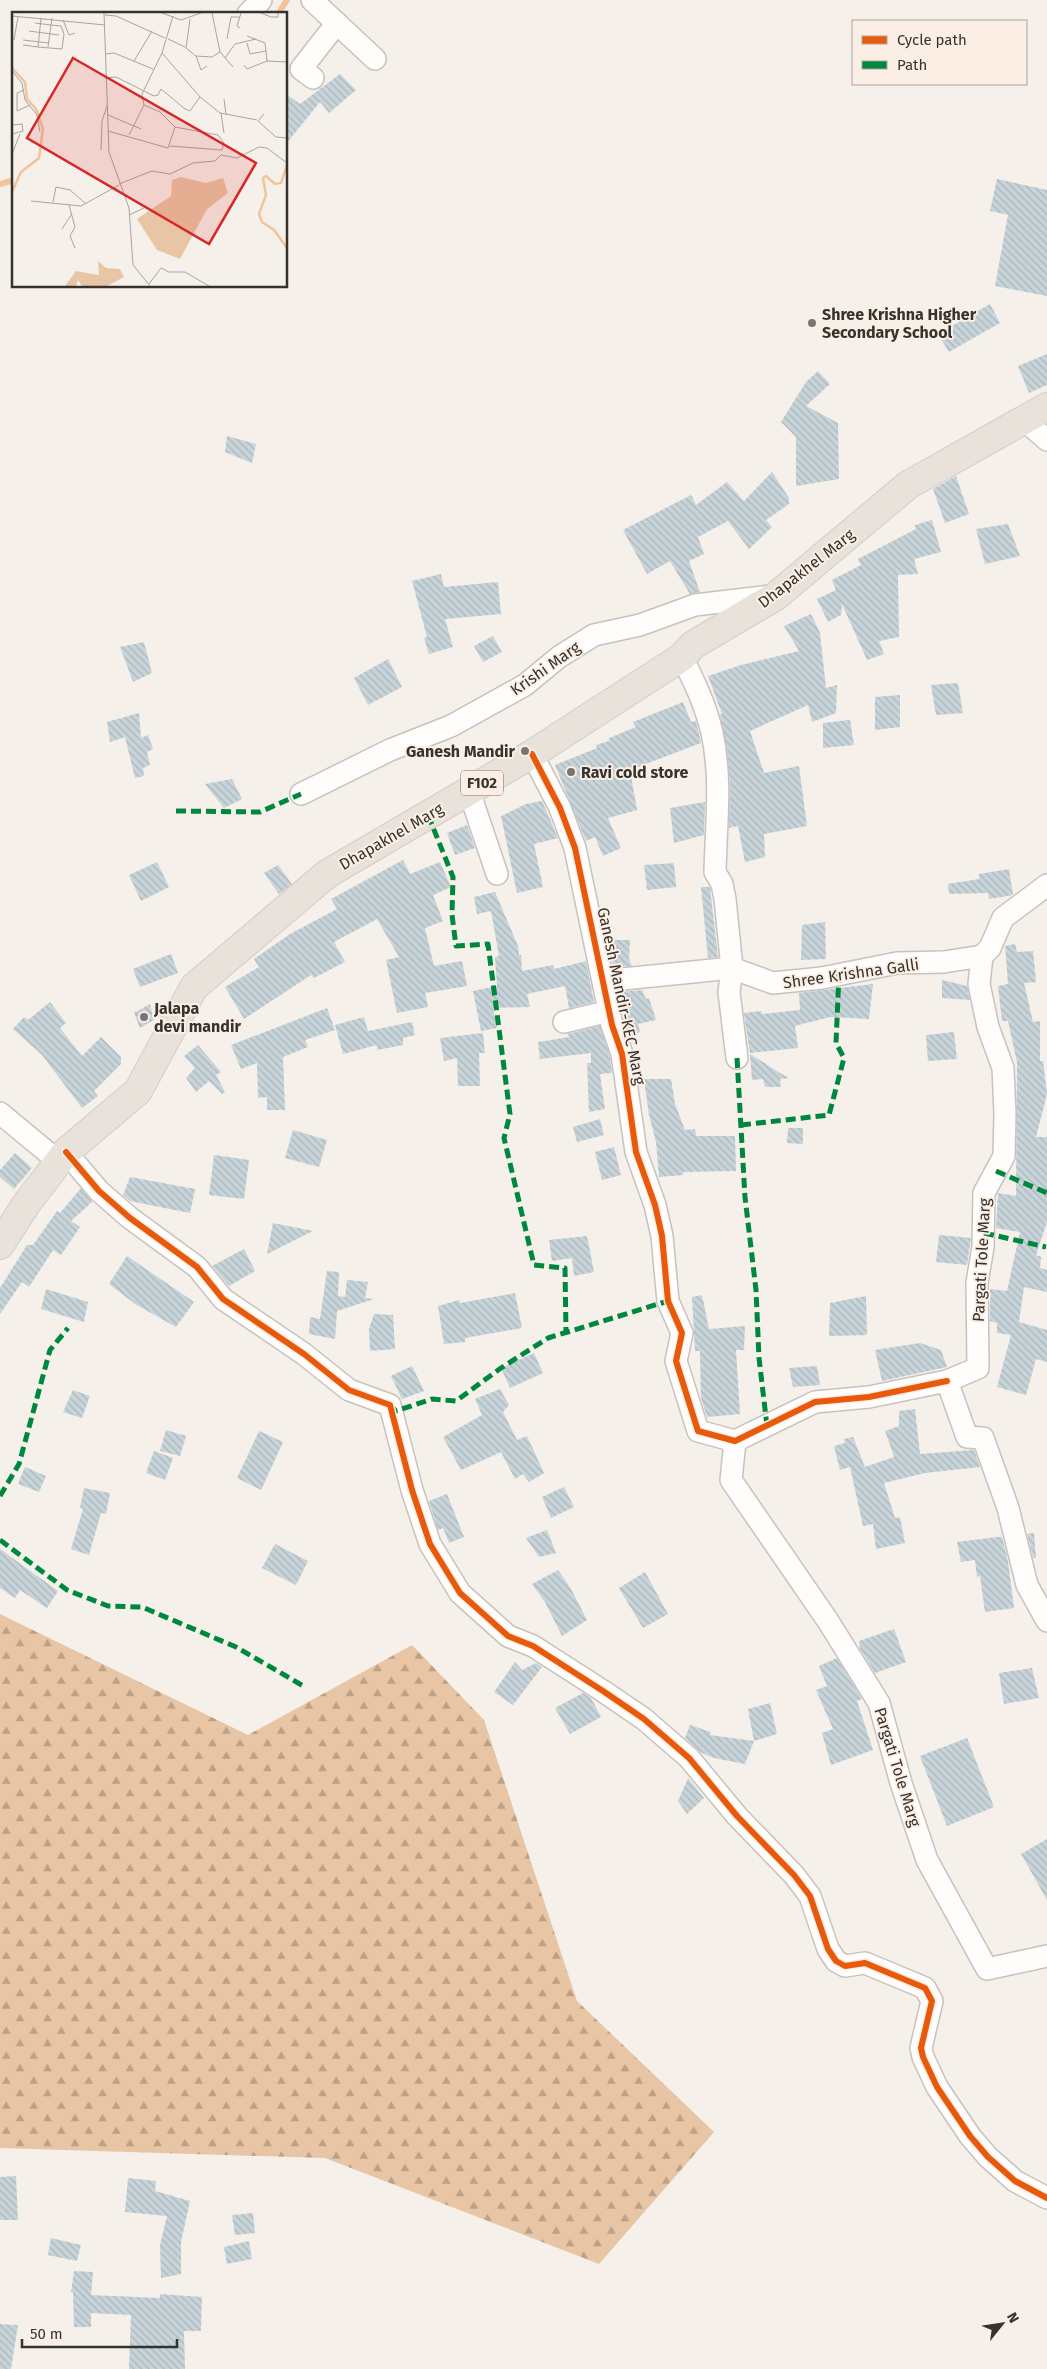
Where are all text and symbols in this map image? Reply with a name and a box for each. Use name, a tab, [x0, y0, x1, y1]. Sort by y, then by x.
inset map	[12, 12, 288, 288]
legend	[852, 20, 1027, 85]
text: Cycle path	[897, 31, 967, 49]
text: Path	[897, 56, 927, 74]
place label: Shree Krishna Higher Secondary School	[822, 305, 977, 342]
marker: Shree Krishna Higher Secondary School	[806, 317, 818, 329]
street label: Dhapakhel Marg	[754, 524, 859, 612]
street label: Krishi Marg	[507, 637, 585, 699]
place label: Ganesh Mandir	[406, 742, 516, 761]
marker: Ganesh Mandir	[519, 745, 531, 757]
place label: Ravi cold store	[581, 763, 688, 782]
marker: Ravi cold store	[565, 766, 577, 778]
road number: F102	[461, 770, 503, 796]
street label: Dhapakhel Marg	[336, 799, 447, 874]
street label: Ganesh Mandir-KEC Marg	[593, 906, 650, 1087]
street label: Shree Krishna Galli	[782, 955, 920, 992]
place label: Jalapa devi mandir	[153, 999, 241, 1036]
marker: Jalapa devi mandir	[138, 1011, 150, 1023]
street label: Pargati Tole Marg	[969, 1197, 994, 1322]
street label: Pargati Tole Marg	[870, 1705, 925, 1830]
north arrow	[977, 2299, 1027, 2349]
text: N	[1003, 2309, 1023, 2326]
scale bar	[22, 2316, 178, 2348]
text: 50 m	[30, 2325, 63, 2343]

